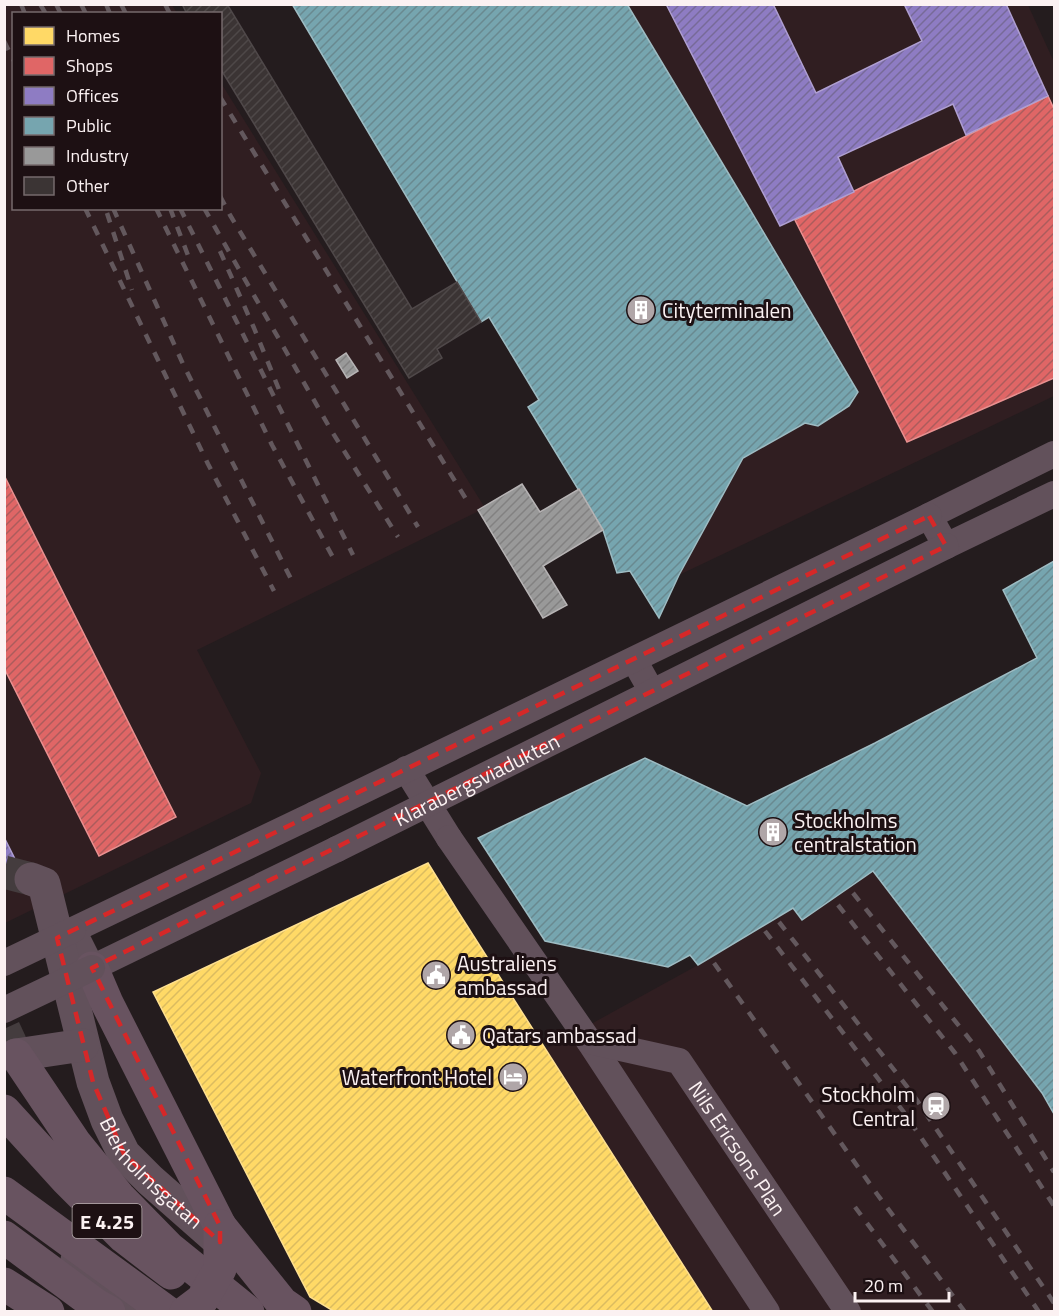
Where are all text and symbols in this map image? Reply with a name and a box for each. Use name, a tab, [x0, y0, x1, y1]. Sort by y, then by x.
legend	[12, 12, 222, 210]
text: Homes	[66, 22, 120, 49]
text: Shops	[66, 52, 113, 79]
text: Offices	[66, 82, 119, 109]
text: Public	[66, 112, 112, 139]
text: Industry	[66, 142, 129, 169]
text: Other	[66, 172, 109, 199]
building icon: Cityterminalen	[625, 294, 657, 326]
place label: Cityterminalen	[662, 294, 791, 326]
street label: Klarabergsviadukten	[388, 725, 565, 834]
place label: Stockholms centralstation	[794, 804, 917, 860]
building icon: Stockholms centralstation	[757, 816, 789, 848]
place label: Australiens ambassad	[457, 947, 557, 1003]
public building icon: Australiens ambassad	[420, 959, 452, 991]
public building icon: Qatars ambassad	[445, 1019, 477, 1051]
place label: Qatars ambassad	[482, 1019, 637, 1051]
place label: Waterfront Hotel	[342, 1061, 492, 1093]
hotel icon: Waterfront Hotel	[497, 1061, 529, 1093]
street label: Nils Ericsons Plan	[681, 1074, 795, 1222]
place label: Stockholm Central	[821, 1078, 915, 1134]
station icon: Stockholm Central	[920, 1090, 952, 1122]
street label: Blekholmsgatan	[92, 1111, 211, 1236]
road number: E 4.25	[72, 1204, 142, 1238]
scale bar	[855, 1265, 950, 1303]
text: 20 m	[864, 1272, 903, 1299]

